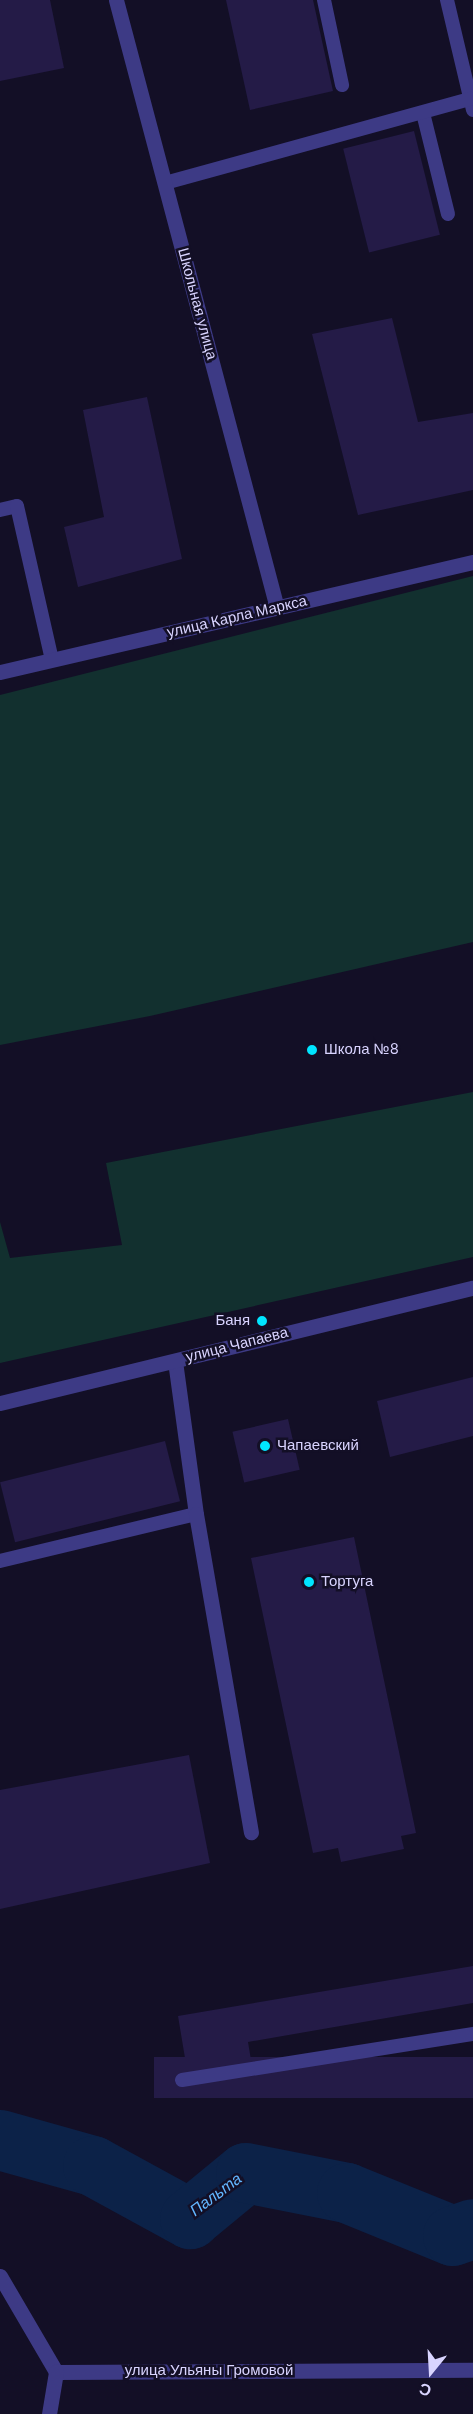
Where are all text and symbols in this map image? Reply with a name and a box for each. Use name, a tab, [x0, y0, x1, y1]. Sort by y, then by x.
street label: Школьная улица	[173, 246, 221, 362]
street label: улица Карла Маркса	[165, 592, 309, 642]
place label: Школа №8	[324, 1041, 399, 1059]
marker: Школа №8	[305, 1043, 319, 1057]
place label: Баня	[215, 1312, 250, 1330]
marker: Баня	[255, 1314, 269, 1328]
street label: улица Чапаева	[184, 1324, 290, 1366]
place label: Чапаевский	[277, 1437, 359, 1455]
marker: Чапаевский	[258, 1439, 272, 1453]
place label: Тортуга	[321, 1573, 373, 1591]
marker: Тортуга	[302, 1575, 316, 1589]
water label: Пальта	[186, 2169, 246, 2221]
north arrow	[401, 2342, 461, 2402]
street label: улица Ульяны Громовой	[125, 2362, 293, 2380]
text: С	[417, 2378, 434, 2401]

